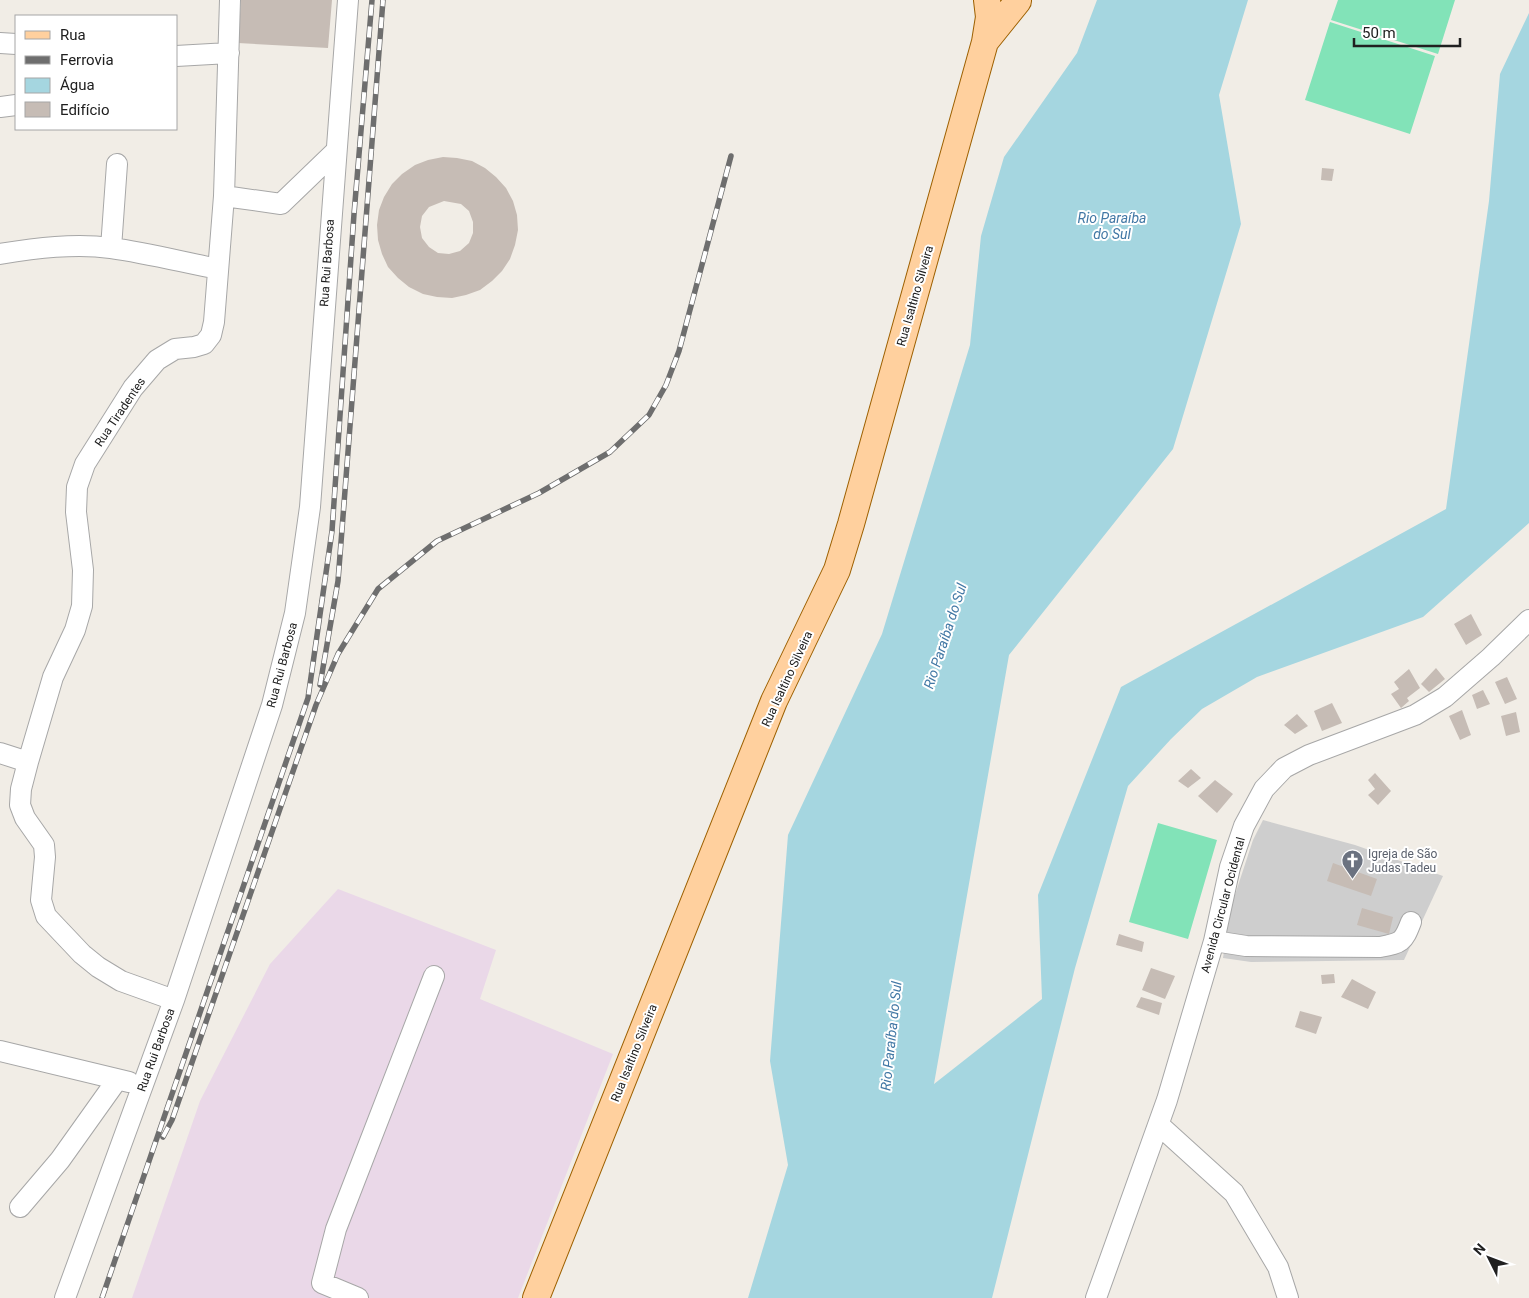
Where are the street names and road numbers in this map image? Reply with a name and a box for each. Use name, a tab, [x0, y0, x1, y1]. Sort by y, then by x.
street label: Rua Rui Barbosa	[317, 219, 337, 307]
street label: Rua Isaltino Silveira	[894, 244, 936, 348]
street label: Rua Tiradentes	[92, 375, 148, 449]
street label: Rua Rui Barbosa	[264, 621, 300, 709]
street label: Rua Isaltino Silveira	[759, 629, 815, 729]
street label: Avenida Circular Ocidental	[1198, 836, 1248, 974]
street label: Rua Isaltino Silveira	[608, 1002, 660, 1104]
street label: Rua Rui Barbosa	[134, 1006, 178, 1094]

